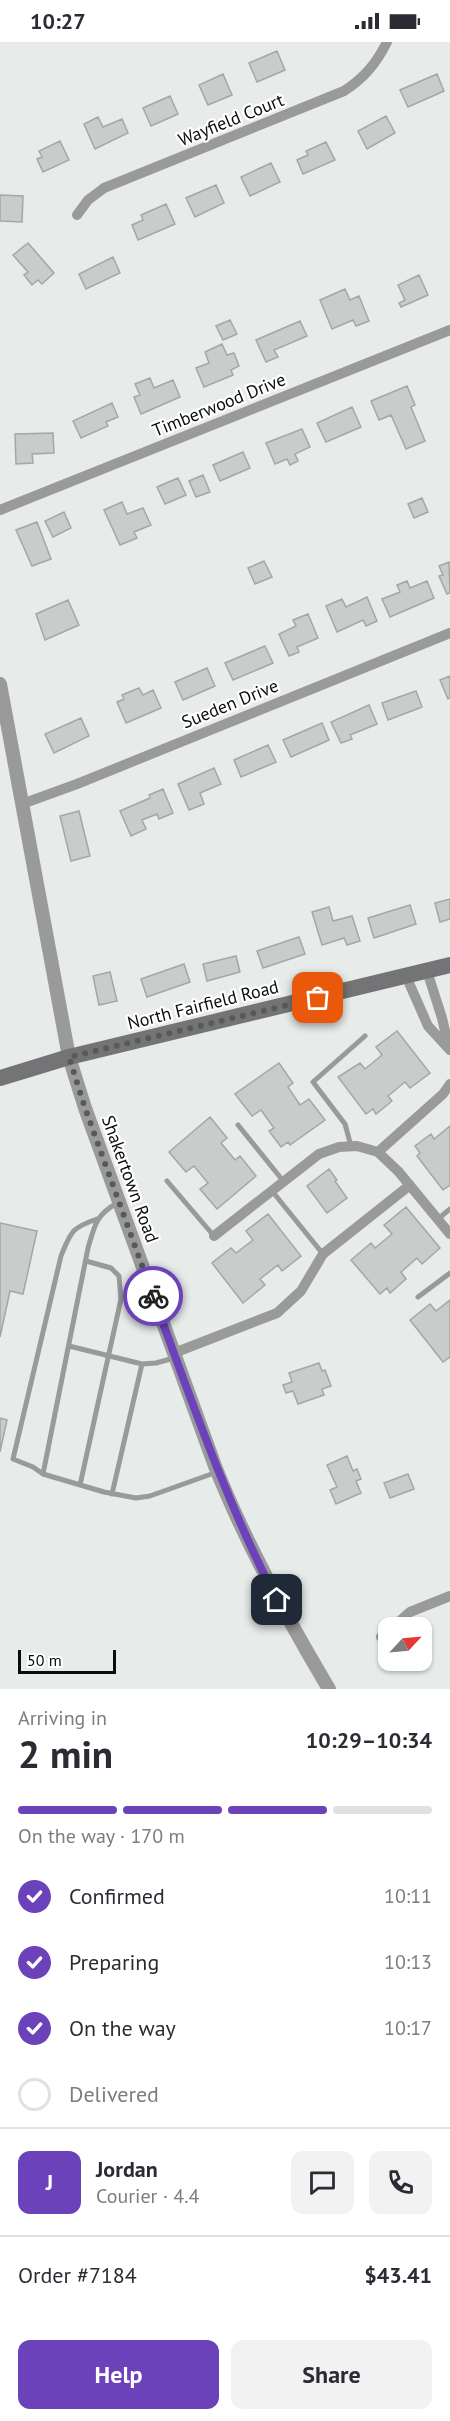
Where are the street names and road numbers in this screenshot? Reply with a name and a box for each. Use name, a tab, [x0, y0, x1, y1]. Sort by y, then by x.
street label: Wayfield Court	[175, 88, 287, 151]
street label: Timberwood Drive	[149, 367, 289, 442]
street label: Sueden Drive	[178, 674, 282, 733]
street label: North Fairfield Road	[125, 975, 281, 1034]
street label: Shakertown Road	[97, 1112, 164, 1246]

